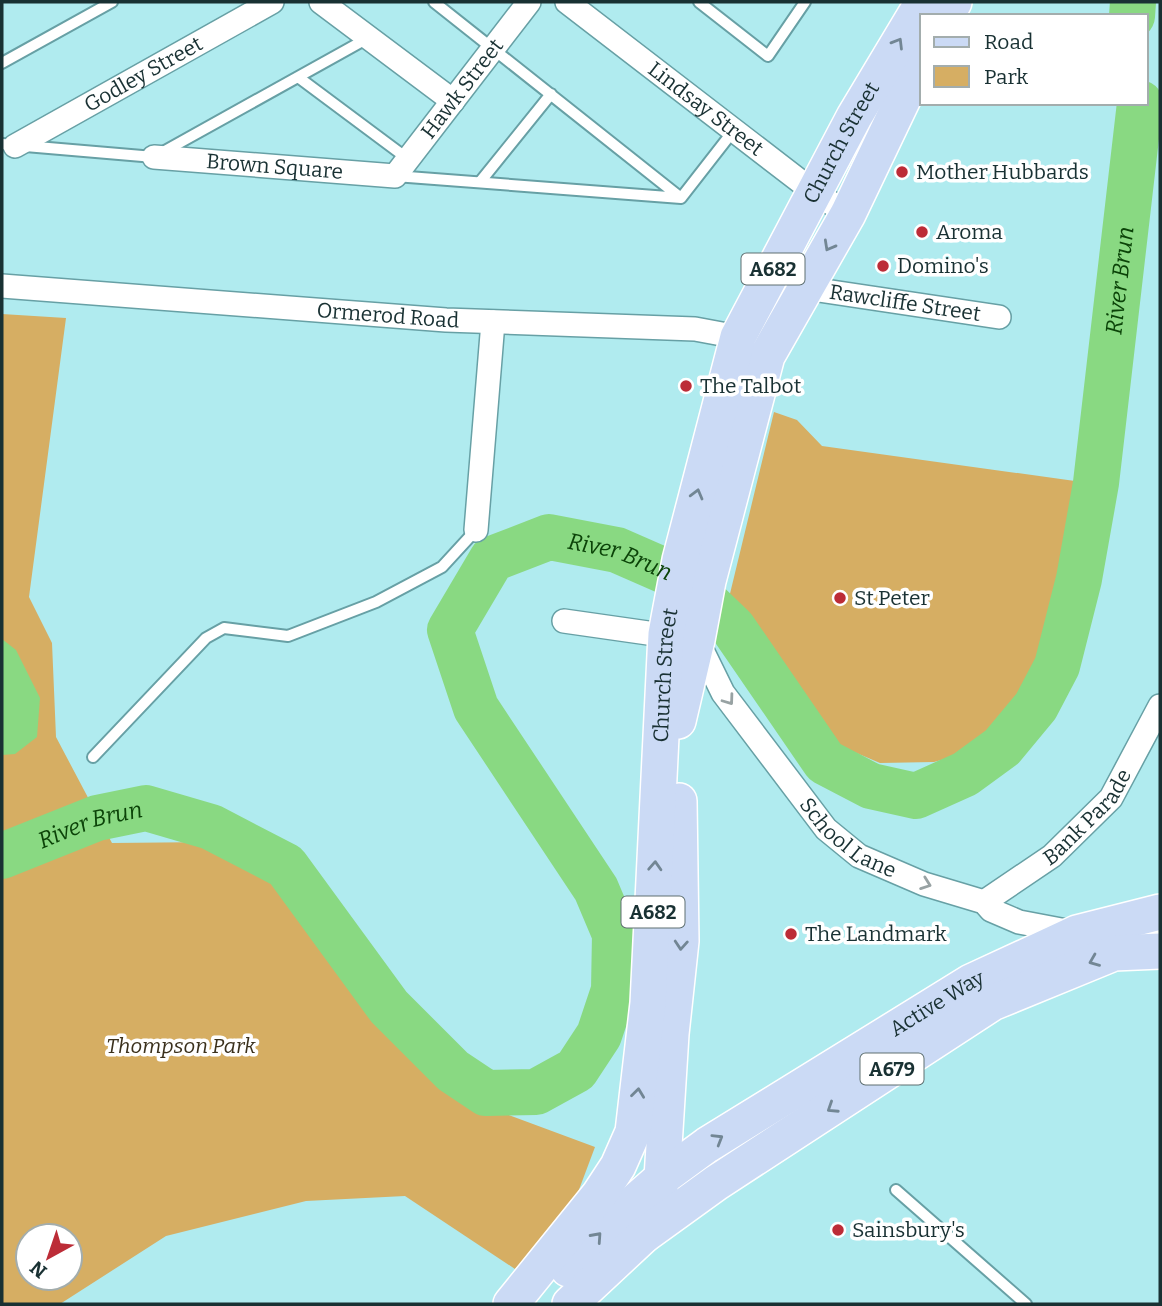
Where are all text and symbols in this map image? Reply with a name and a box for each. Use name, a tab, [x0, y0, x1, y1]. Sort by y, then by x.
legend	[920, 14, 1148, 105]
text: Road	[984, 29, 1033, 55]
street label: Godley Street	[79, 30, 207, 118]
street label: Hawk Street	[416, 33, 509, 144]
one-way arrow	[889, 38, 902, 51]
street label: Lindsay Street	[643, 56, 769, 162]
text: Park	[984, 64, 1028, 90]
street label: Church Street	[798, 77, 885, 208]
street label: Brown Square	[205, 148, 344, 185]
place label: Mother Hubbards	[916, 159, 1089, 185]
marker: Mother Hubbards	[894, 164, 910, 180]
place label: Aroma	[936, 219, 1003, 245]
marker: Aroma	[914, 224, 930, 240]
water label: River Brun	[1099, 225, 1140, 336]
one-way arrow	[824, 239, 837, 251]
place label: Domino's	[897, 253, 989, 279]
road number: A682	[742, 254, 804, 284]
marker: Domino's	[875, 258, 891, 274]
street label: Rawcliffe Street	[828, 279, 983, 327]
street label: Ormerod Road	[316, 297, 460, 333]
place label: The Talbot	[700, 373, 802, 399]
marker: The Talbot	[678, 378, 694, 394]
one-way arrow	[689, 488, 703, 500]
water label: River Brun	[566, 527, 676, 586]
place label: St Peter	[854, 585, 930, 611]
marker: St Peter	[832, 590, 848, 606]
street label: Church Street	[648, 605, 684, 743]
one-way arrow	[721, 692, 733, 705]
street label: Bank Parade	[1038, 765, 1137, 871]
street label: School Lane	[794, 793, 900, 883]
water label: River Brun	[34, 795, 145, 854]
one-way arrow	[648, 861, 663, 872]
one-way arrow	[920, 876, 932, 890]
road number: A682	[622, 896, 684, 928]
place label: The Landmark	[805, 921, 947, 947]
marker: The Landmark	[783, 926, 799, 942]
one-way arrow	[673, 940, 688, 951]
one-way arrow	[1088, 953, 1100, 967]
street label: Active Way	[885, 964, 989, 1042]
park label: Thompson Park	[106, 1033, 256, 1059]
road number: A679	[860, 1054, 924, 1084]
one-way arrow	[630, 1087, 645, 1098]
one-way arrow	[827, 1099, 840, 1112]
one-way arrow	[710, 1134, 723, 1147]
place label: Sainsbury's	[852, 1217, 965, 1243]
north arrow	[14, 1222, 84, 1292]
marker: Sainsbury's	[830, 1222, 846, 1238]
one-way arrow	[589, 1232, 601, 1245]
text: N	[25, 1256, 51, 1283]

